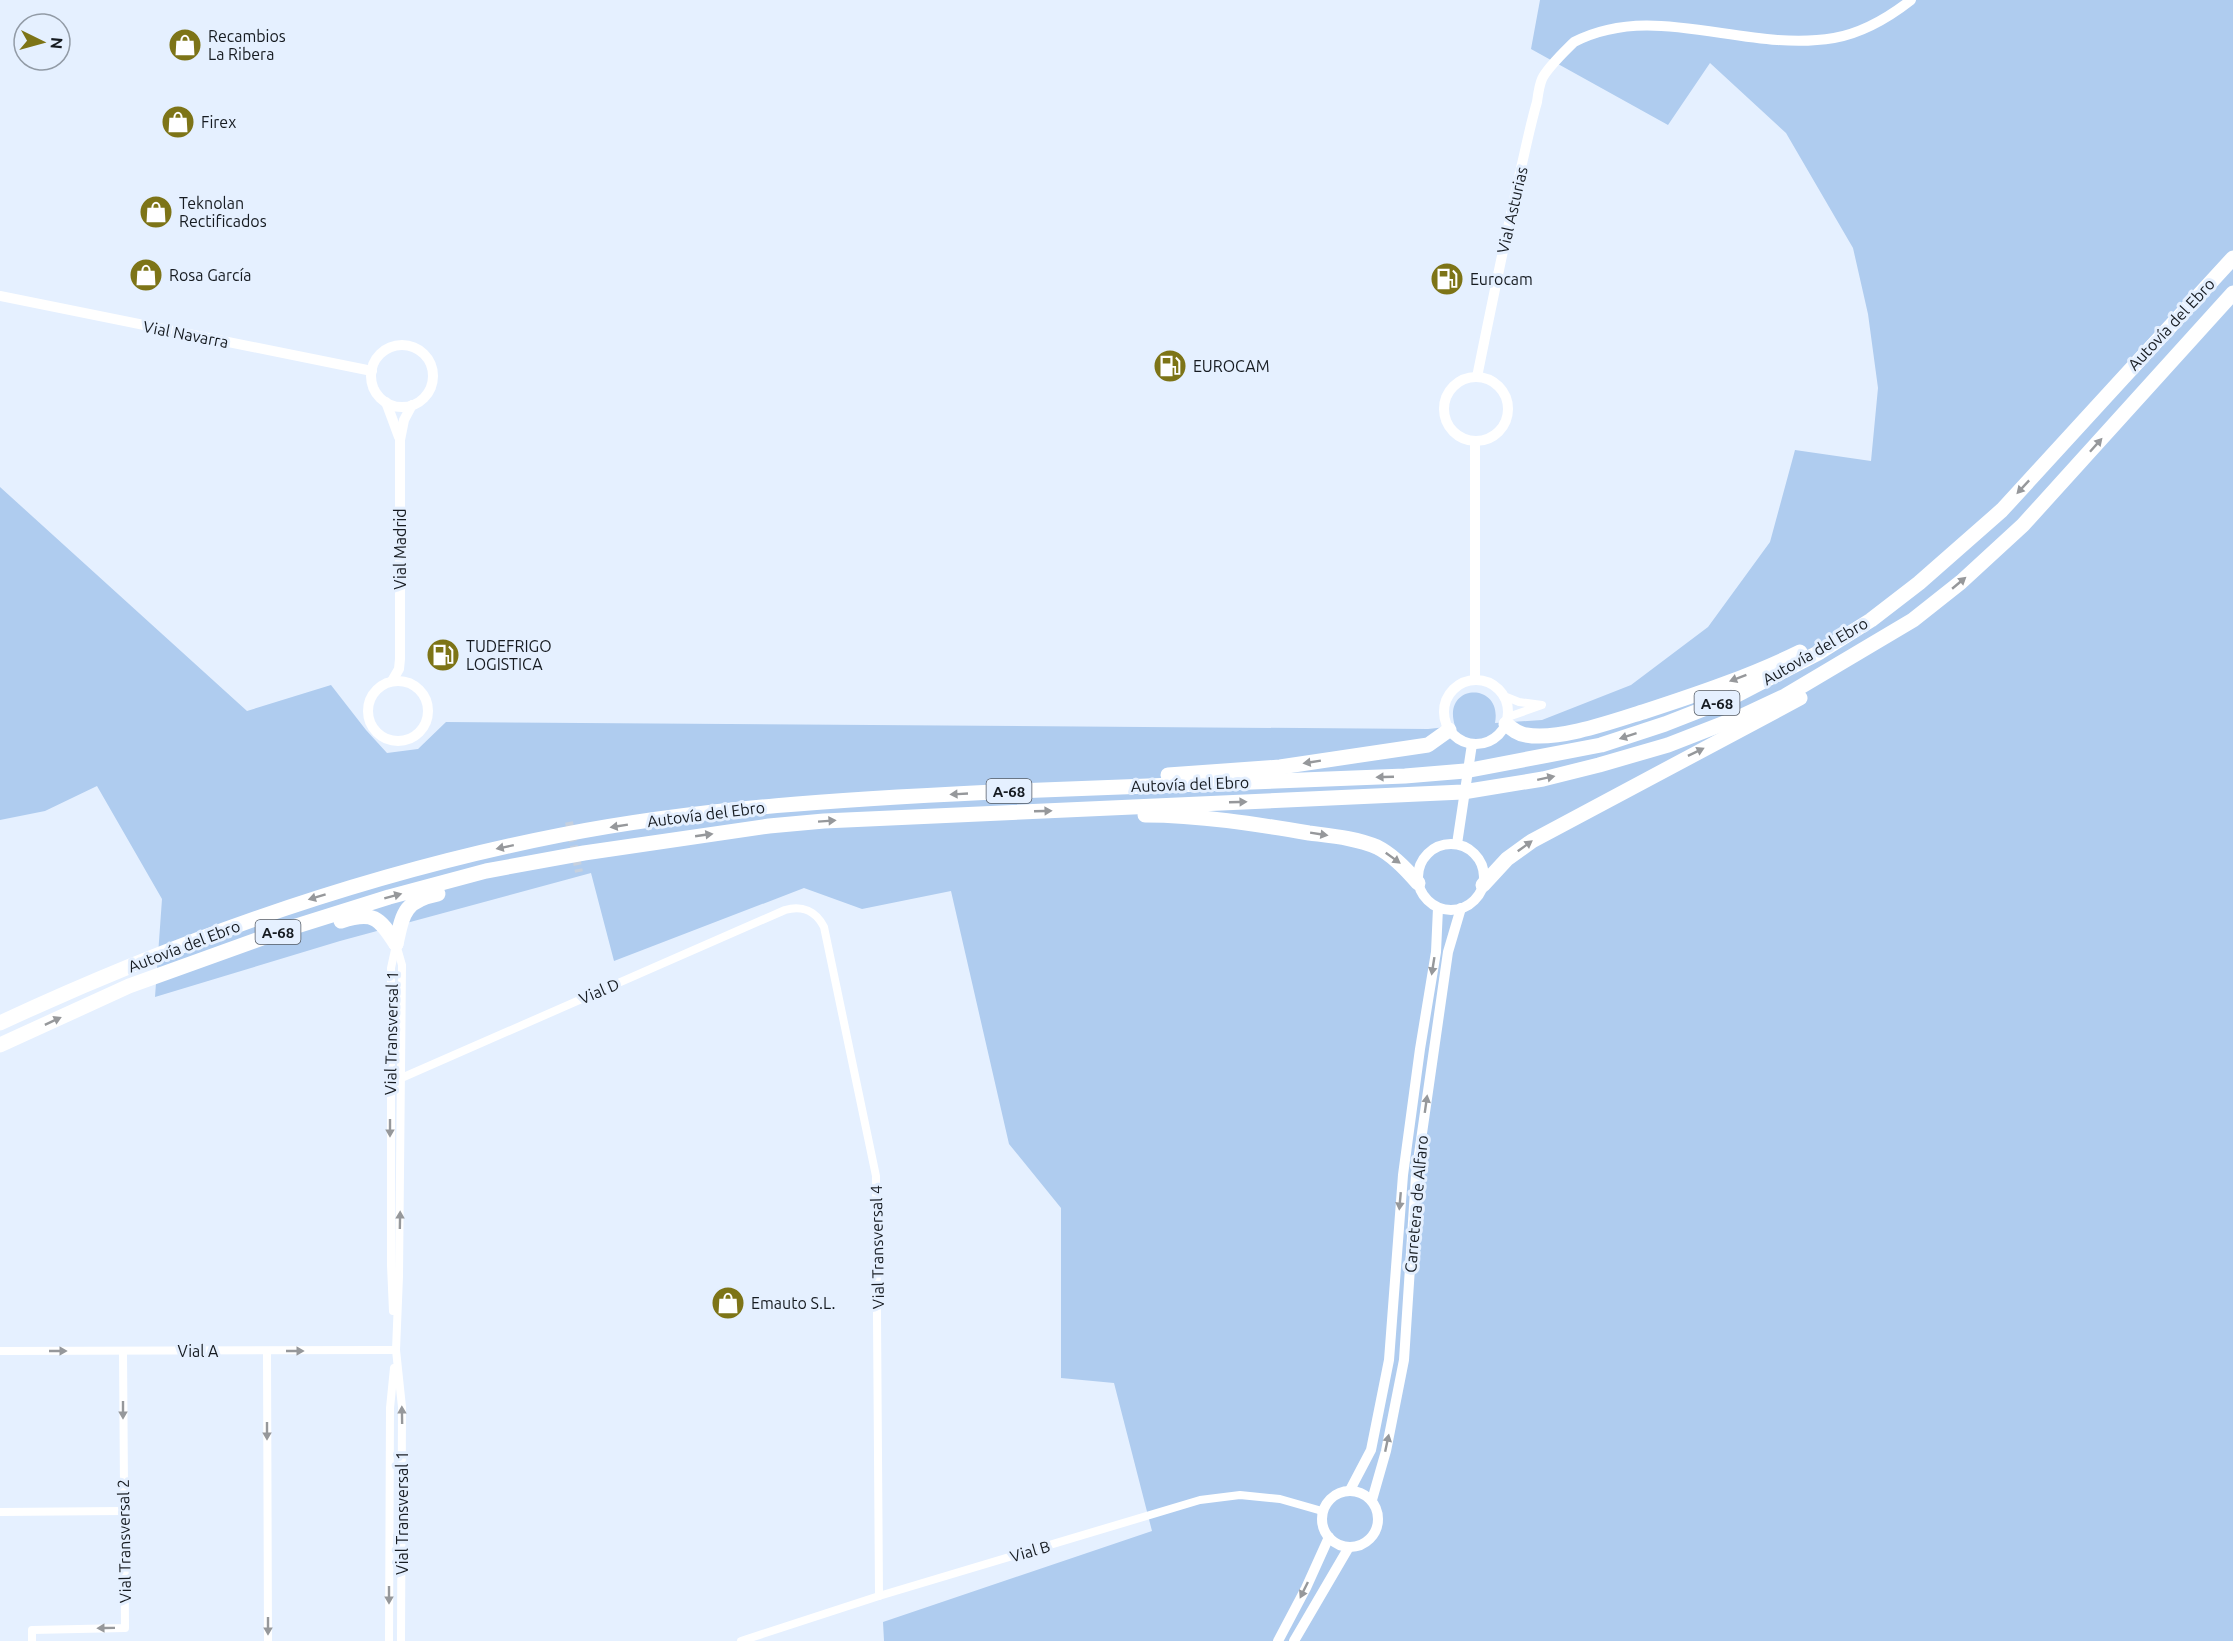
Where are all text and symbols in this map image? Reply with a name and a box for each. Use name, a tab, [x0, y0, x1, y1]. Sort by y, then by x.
north arrow	[12, 12, 72, 72]
shop icon: Recambios La Ribera	[167, 27, 203, 63]
place label: Recambios La Ribera	[208, 27, 286, 63]
text: N	[47, 37, 66, 50]
shop icon: Firex	[160, 104, 196, 140]
place label: Firex	[201, 113, 236, 131]
street label: Vial Asturias	[1493, 165, 1531, 255]
shop icon: Teknolan Rectificados	[138, 194, 174, 230]
place label: Teknolan Rectificados	[179, 194, 267, 230]
shop icon: Rosa García	[128, 257, 164, 293]
fuel station icon: Eurocam	[1429, 261, 1465, 297]
place label: Rosa García	[169, 266, 252, 284]
place label: Eurocam	[1470, 270, 1533, 288]
street label: Autovía del Ebro	[2124, 275, 2218, 373]
street label: Vial Navarra	[142, 317, 230, 351]
fuel station icon: EUROCAM	[1152, 348, 1188, 384]
place label: EUROCAM	[1193, 357, 1270, 375]
one-way arrow	[2089, 438, 2102, 453]
one-way arrow	[2017, 479, 2031, 493]
street label: Vial Madrid	[391, 508, 409, 590]
one-way arrow	[1951, 577, 1967, 590]
street label: Autovía del Ebro	[1759, 614, 1871, 688]
fuel station icon: TUDEFRIGO LOGISTICA	[425, 637, 461, 673]
place label: TUDEFRIGO LOGISTICA	[466, 637, 552, 673]
one-way arrow	[1729, 674, 1747, 683]
road number: A-68	[1694, 691, 1740, 715]
one-way arrow	[1619, 732, 1637, 741]
one-way arrow	[1688, 747, 1705, 757]
one-way arrow	[1303, 757, 1322, 766]
one-way arrow	[1375, 772, 1394, 781]
street label: Autovía del Ebro	[1130, 773, 1250, 795]
one-way arrow	[1537, 773, 1556, 782]
road number: A-68	[986, 779, 1032, 803]
one-way arrow	[950, 789, 969, 798]
street label: Autovía del Ebro	[646, 798, 766, 830]
one-way arrow	[1228, 798, 1247, 807]
one-way arrow	[1033, 806, 1052, 815]
one-way arrow	[818, 816, 837, 826]
one-way arrow	[609, 821, 628, 830]
one-way arrow	[695, 830, 714, 840]
one-way arrow	[1310, 830, 1329, 839]
one-way arrow	[1517, 840, 1533, 852]
one-way arrow	[495, 843, 514, 852]
one-way arrow	[1384, 852, 1400, 864]
one-way arrow	[384, 890, 402, 900]
one-way arrow	[308, 893, 326, 903]
street label: Autovía del Ebro	[125, 916, 243, 976]
road number: A-68	[256, 920, 300, 944]
one-way arrow	[1429, 957, 1438, 976]
street label: Vial Transversal 1	[381, 971, 401, 1095]
street label: Vial D	[576, 975, 622, 1007]
one-way arrow	[45, 1016, 63, 1026]
one-way arrow	[1422, 1094, 1431, 1113]
one-way arrow	[385, 1118, 395, 1137]
street label: Carretera de Alfaro	[1401, 1134, 1431, 1274]
street label: Vial Transversal 4	[867, 1185, 887, 1309]
one-way arrow	[1395, 1191, 1405, 1210]
one-way arrow	[395, 1210, 405, 1229]
shop icon: Emauto S.L.	[710, 1285, 746, 1321]
place label: Emauto S.L.	[751, 1294, 835, 1312]
street label: Vial A	[177, 1342, 219, 1360]
one-way arrow	[49, 1346, 68, 1356]
one-way arrow	[286, 1346, 305, 1356]
one-way arrow	[118, 1400, 128, 1419]
one-way arrow	[397, 1405, 407, 1424]
one-way arrow	[262, 1421, 272, 1440]
one-way arrow	[1383, 1434, 1393, 1452]
street label: Vial Transversal 1	[393, 1451, 411, 1575]
street label: Vial Transversal 2	[114, 1479, 134, 1603]
street label: Vial B	[1008, 1537, 1052, 1565]
one-way arrow	[1300, 1581, 1309, 1598]
one-way arrow	[384, 1586, 394, 1605]
one-way arrow	[263, 1616, 273, 1635]
one-way arrow	[97, 1623, 116, 1633]

